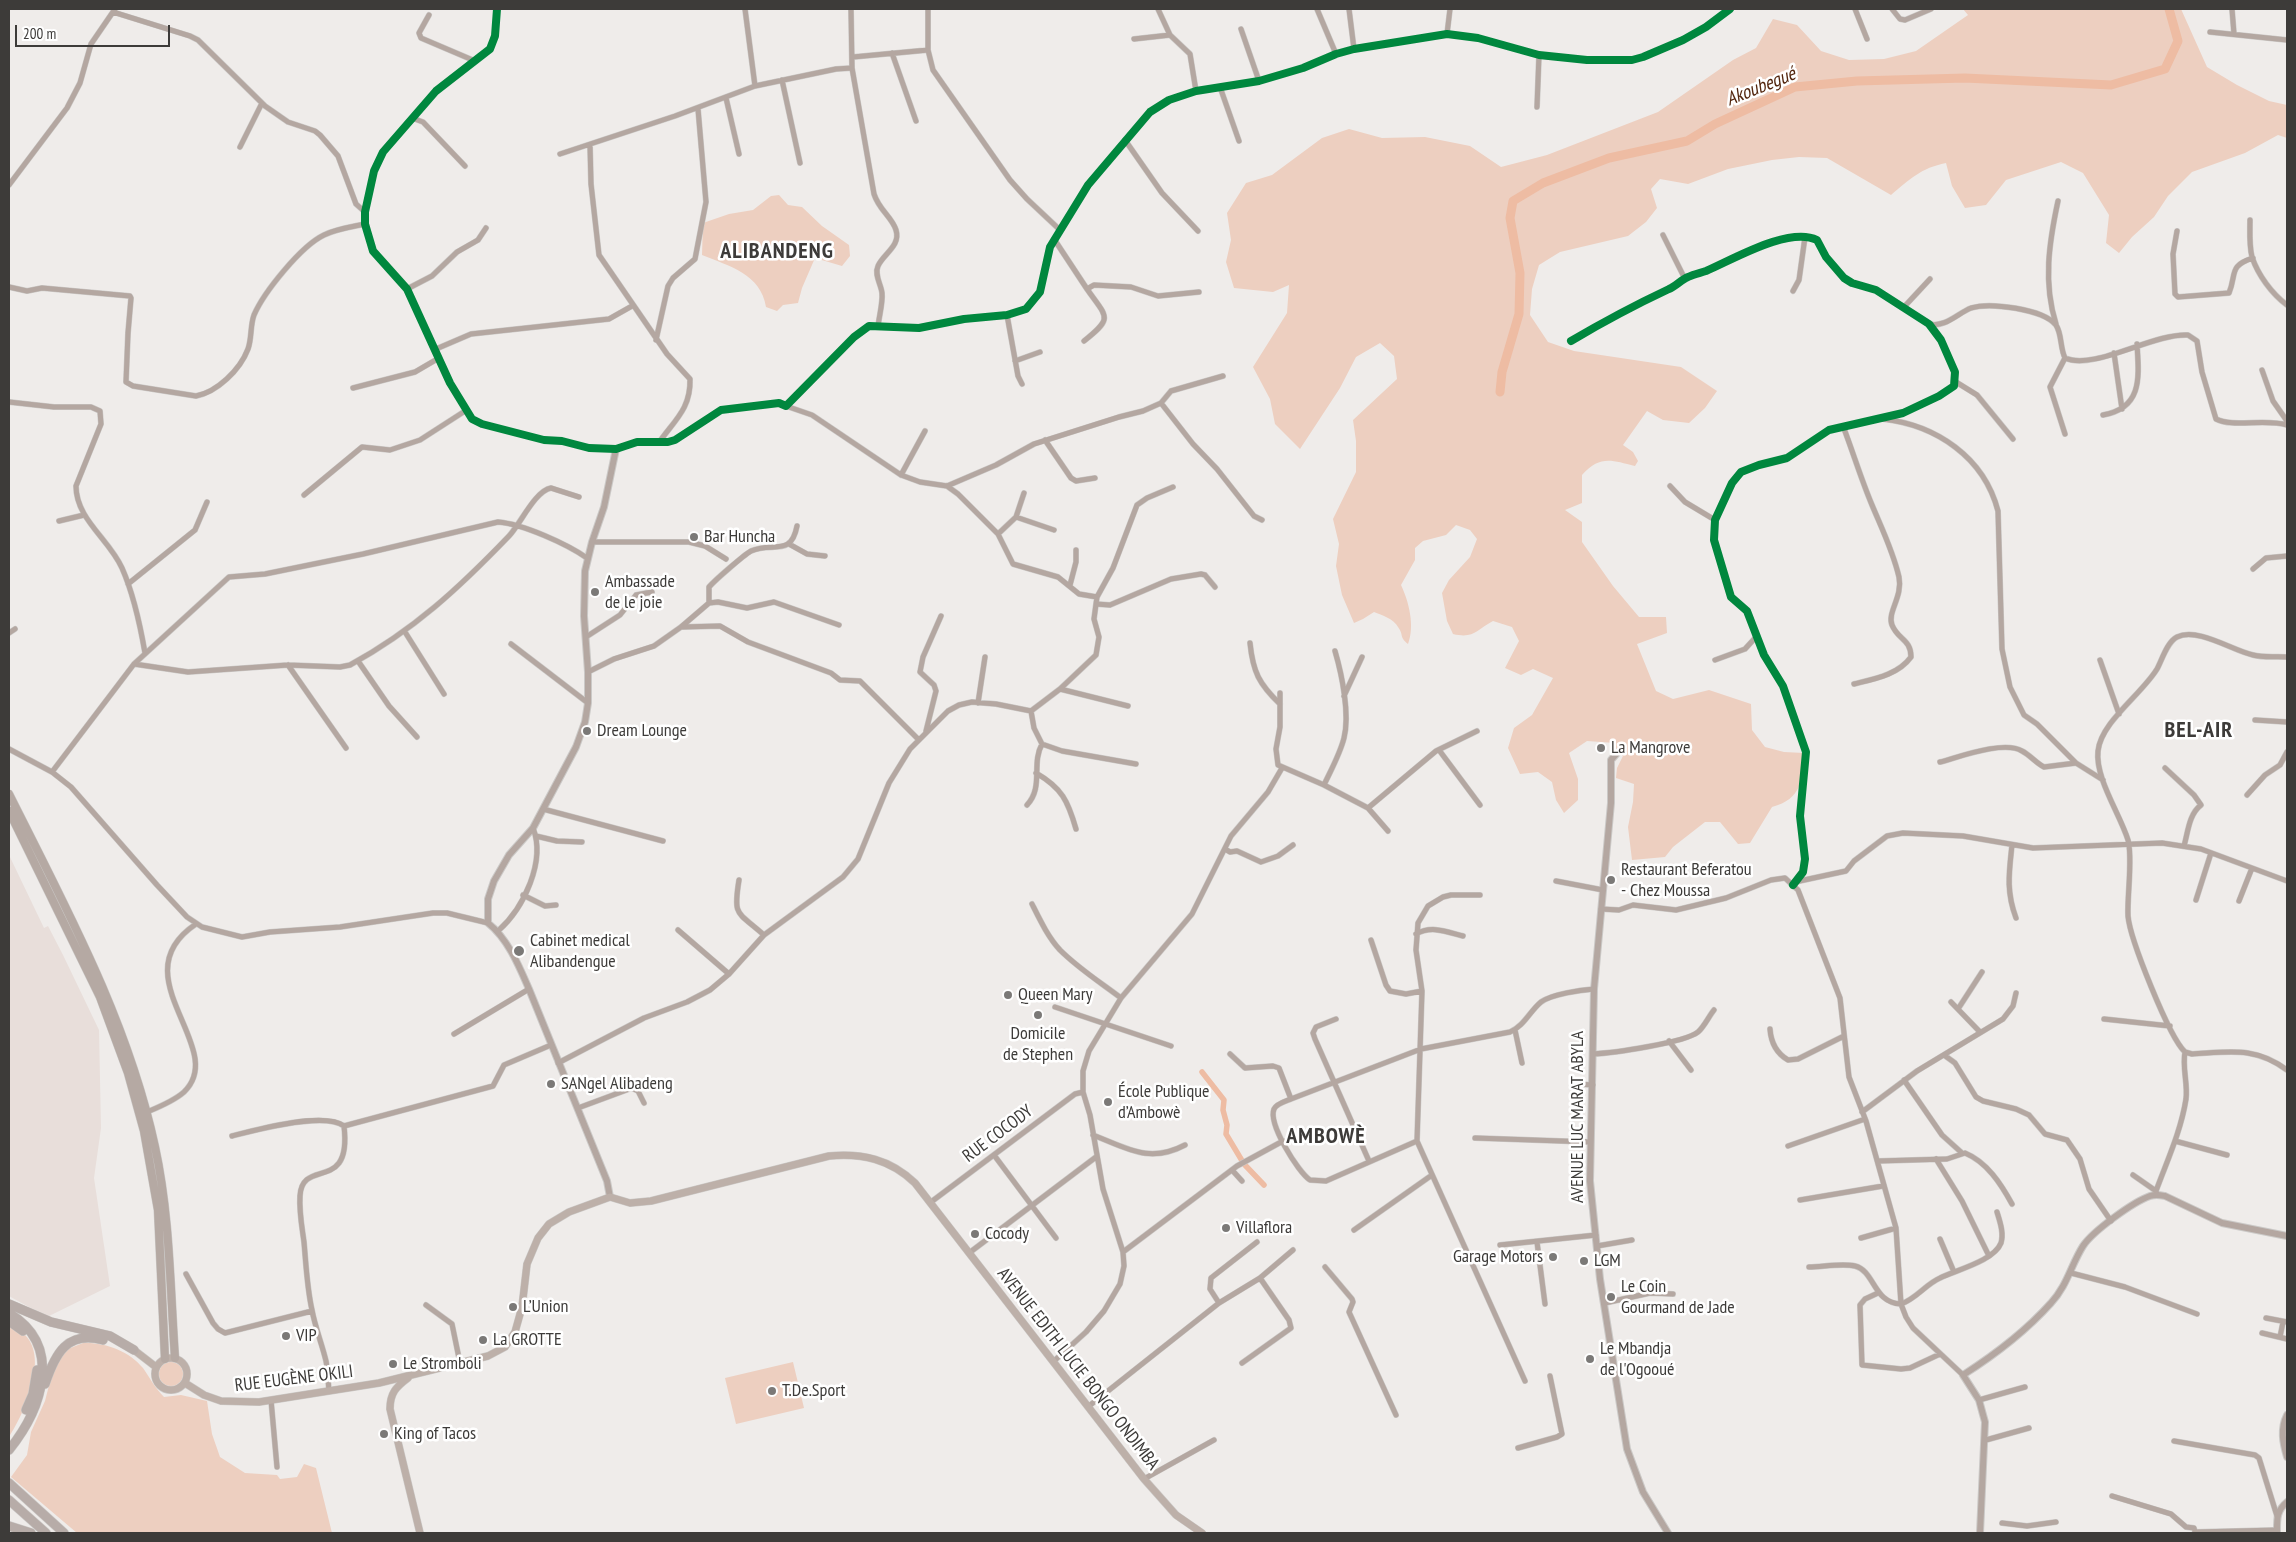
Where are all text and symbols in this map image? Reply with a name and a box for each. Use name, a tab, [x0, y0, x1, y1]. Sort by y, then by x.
scale bar	[18, 15, 172, 47]
text: 200 m	[23, 24, 56, 43]
water label: Akoubegué	[1723, 63, 1799, 111]
district label: ALIBANDENG	[719, 239, 835, 265]
place label: Bar Huncha	[704, 526, 775, 548]
marker: Bar Huncha	[688, 531, 700, 543]
place label: Ambassade de le joie	[605, 571, 675, 614]
marker: Ambassade de le joie	[589, 586, 601, 598]
district label: BEL-AIR	[2164, 718, 2234, 744]
place label: Dream Lounge	[597, 720, 687, 742]
marker: Dream Lounge	[581, 725, 593, 737]
place label: La Mangrove	[1611, 737, 1691, 759]
marker: La Mangrove	[1595, 742, 1607, 754]
place label: Restaurant Beferatou - Chez Moussa	[1621, 859, 1752, 902]
marker: Restaurant Beferatou - Chez Moussa	[1605, 874, 1617, 886]
place label: Cabinet medical Alibandengue	[530, 930, 630, 972]
marker: Cabinet medical Alibandengue	[512, 944, 526, 958]
place label: Queen Mary	[1018, 984, 1093, 1006]
marker: Queen Mary	[1002, 989, 1014, 1001]
marker: Domicile de Stephen	[1032, 1009, 1044, 1021]
place label: Domicile de Stephen	[1003, 1023, 1073, 1066]
street label: AVENUE LUC MARAT ABYLA	[1567, 1031, 1589, 1203]
place label: SANgel Alibadeng	[561, 1073, 673, 1095]
marker: SANgel Alibadeng	[545, 1078, 557, 1090]
place label: École Publique d’Ambowè	[1118, 1081, 1209, 1124]
marker: École Publique d’Ambowè	[1102, 1096, 1114, 1108]
street label: RUE COCODY	[959, 1101, 1037, 1167]
district label: AMBOWÈ	[1286, 1124, 1366, 1150]
place label: Villaflora	[1236, 1217, 1292, 1239]
marker: Villaflora	[1220, 1222, 1232, 1234]
place label: Cocody	[985, 1223, 1029, 1245]
marker: Cocody	[969, 1228, 981, 1240]
place label: Garage Motors	[1453, 1246, 1543, 1268]
place label: LGM	[1594, 1250, 1621, 1272]
marker: Garage Motors	[1547, 1251, 1559, 1263]
marker: LGM	[1578, 1255, 1590, 1267]
street label: AVENUE EDITH LUCIE BONGO ONDIMBA	[992, 1264, 1164, 1474]
place label: Le Coin Gourmand de Jade	[1621, 1276, 1735, 1318]
marker: Le Coin Gourmand de Jade	[1605, 1291, 1617, 1303]
place label: L’Union	[523, 1296, 568, 1318]
marker: L’Union	[507, 1301, 519, 1313]
place label: VIP	[296, 1325, 317, 1347]
place label: La GROTTE	[493, 1329, 562, 1351]
marker: VIP	[280, 1330, 292, 1342]
marker: La GROTTE	[477, 1334, 489, 1346]
place label: Le Mbandja de l'Ogooué	[1600, 1338, 1674, 1380]
place label: Le Stromboli	[403, 1353, 482, 1375]
marker: Le Mbandja de l'Ogooué	[1584, 1353, 1596, 1365]
marker: Le Stromboli	[387, 1358, 399, 1370]
street label: RUE EUGÈNE OKILI	[234, 1361, 354, 1397]
place label: T.De.Sport	[782, 1380, 845, 1402]
marker: T.De.Sport	[766, 1385, 778, 1397]
place label: King of Tacos	[394, 1423, 476, 1445]
marker: King of Tacos	[378, 1428, 390, 1440]

